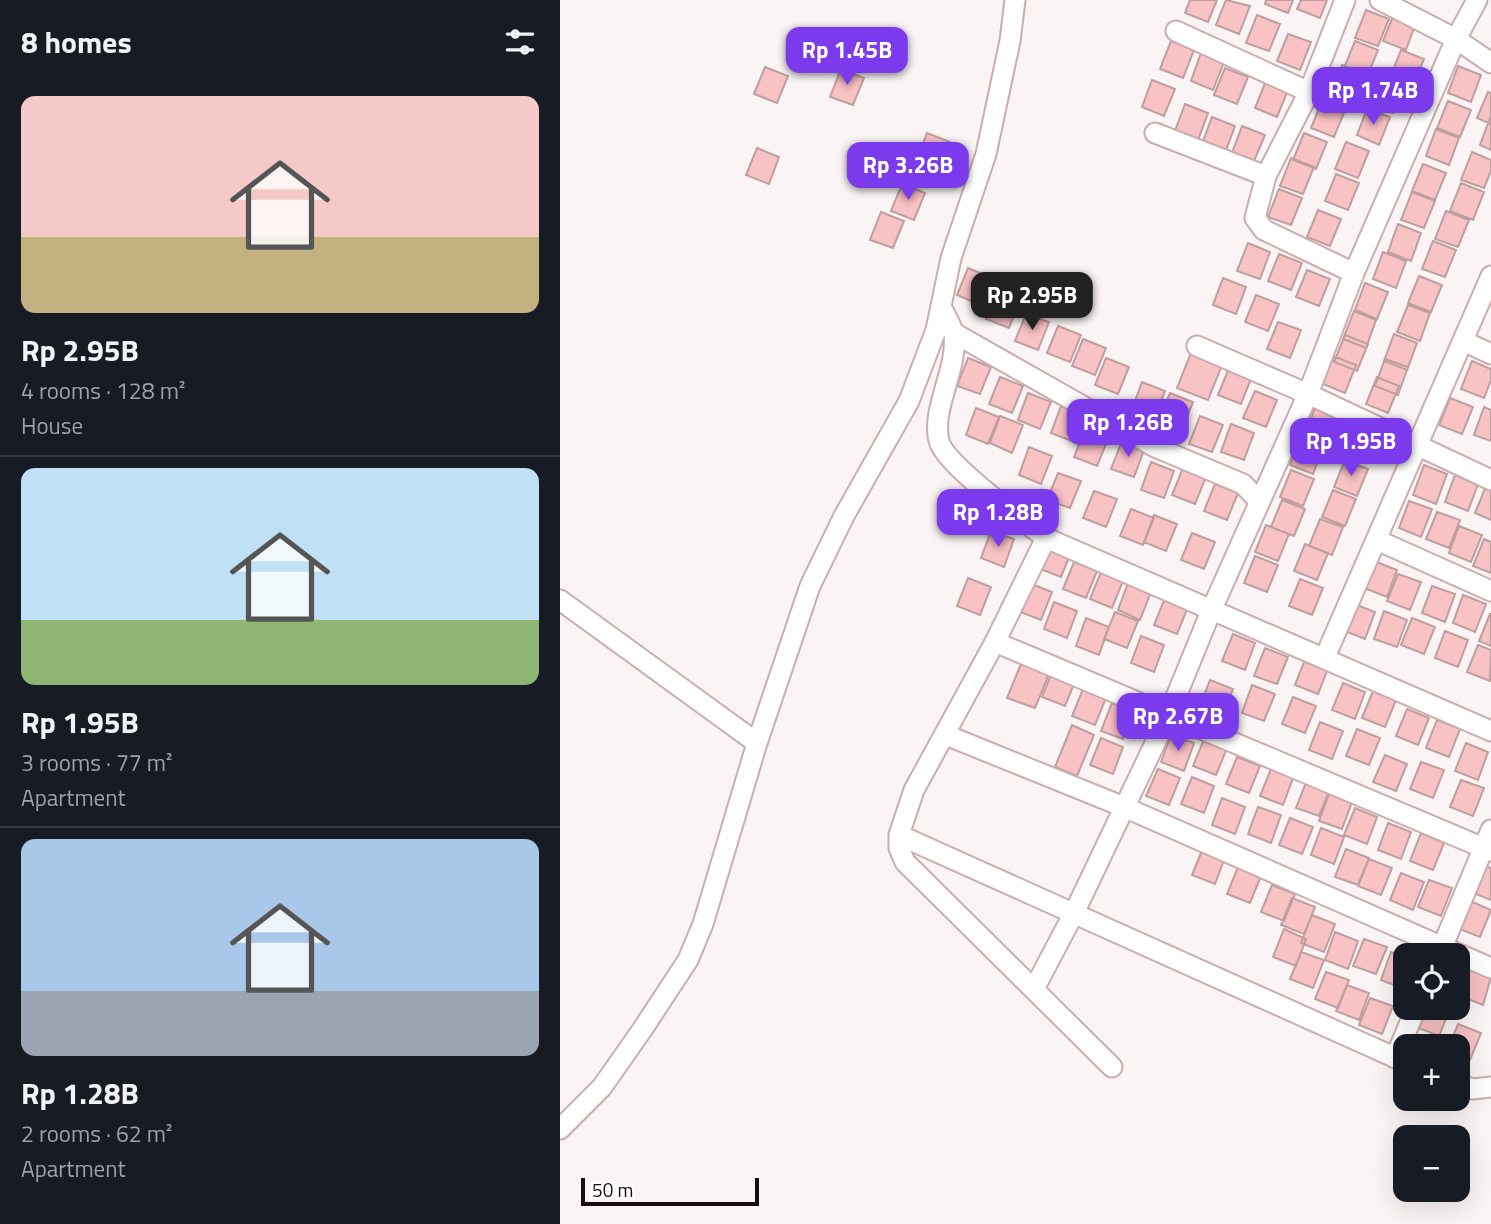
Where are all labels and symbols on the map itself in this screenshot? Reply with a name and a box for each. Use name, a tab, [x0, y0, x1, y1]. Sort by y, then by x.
pin: Rp 1.45B	[775, 28, 919, 87]
pin: Rp 1.74B	[1301, 68, 1445, 127]
pin: Rp 3.26B	[836, 142, 980, 202]
pin: Rp 2.95B	[960, 272, 1104, 332]
pin: Rp 1.26B	[1056, 400, 1200, 459]
pin: Rp 1.95B	[1279, 419, 1423, 478]
pin: Rp 1.28B	[926, 490, 1070, 549]
pin: Rp 2.67B	[1106, 694, 1250, 753]
scale bar	[581, 1175, 760, 1207]

